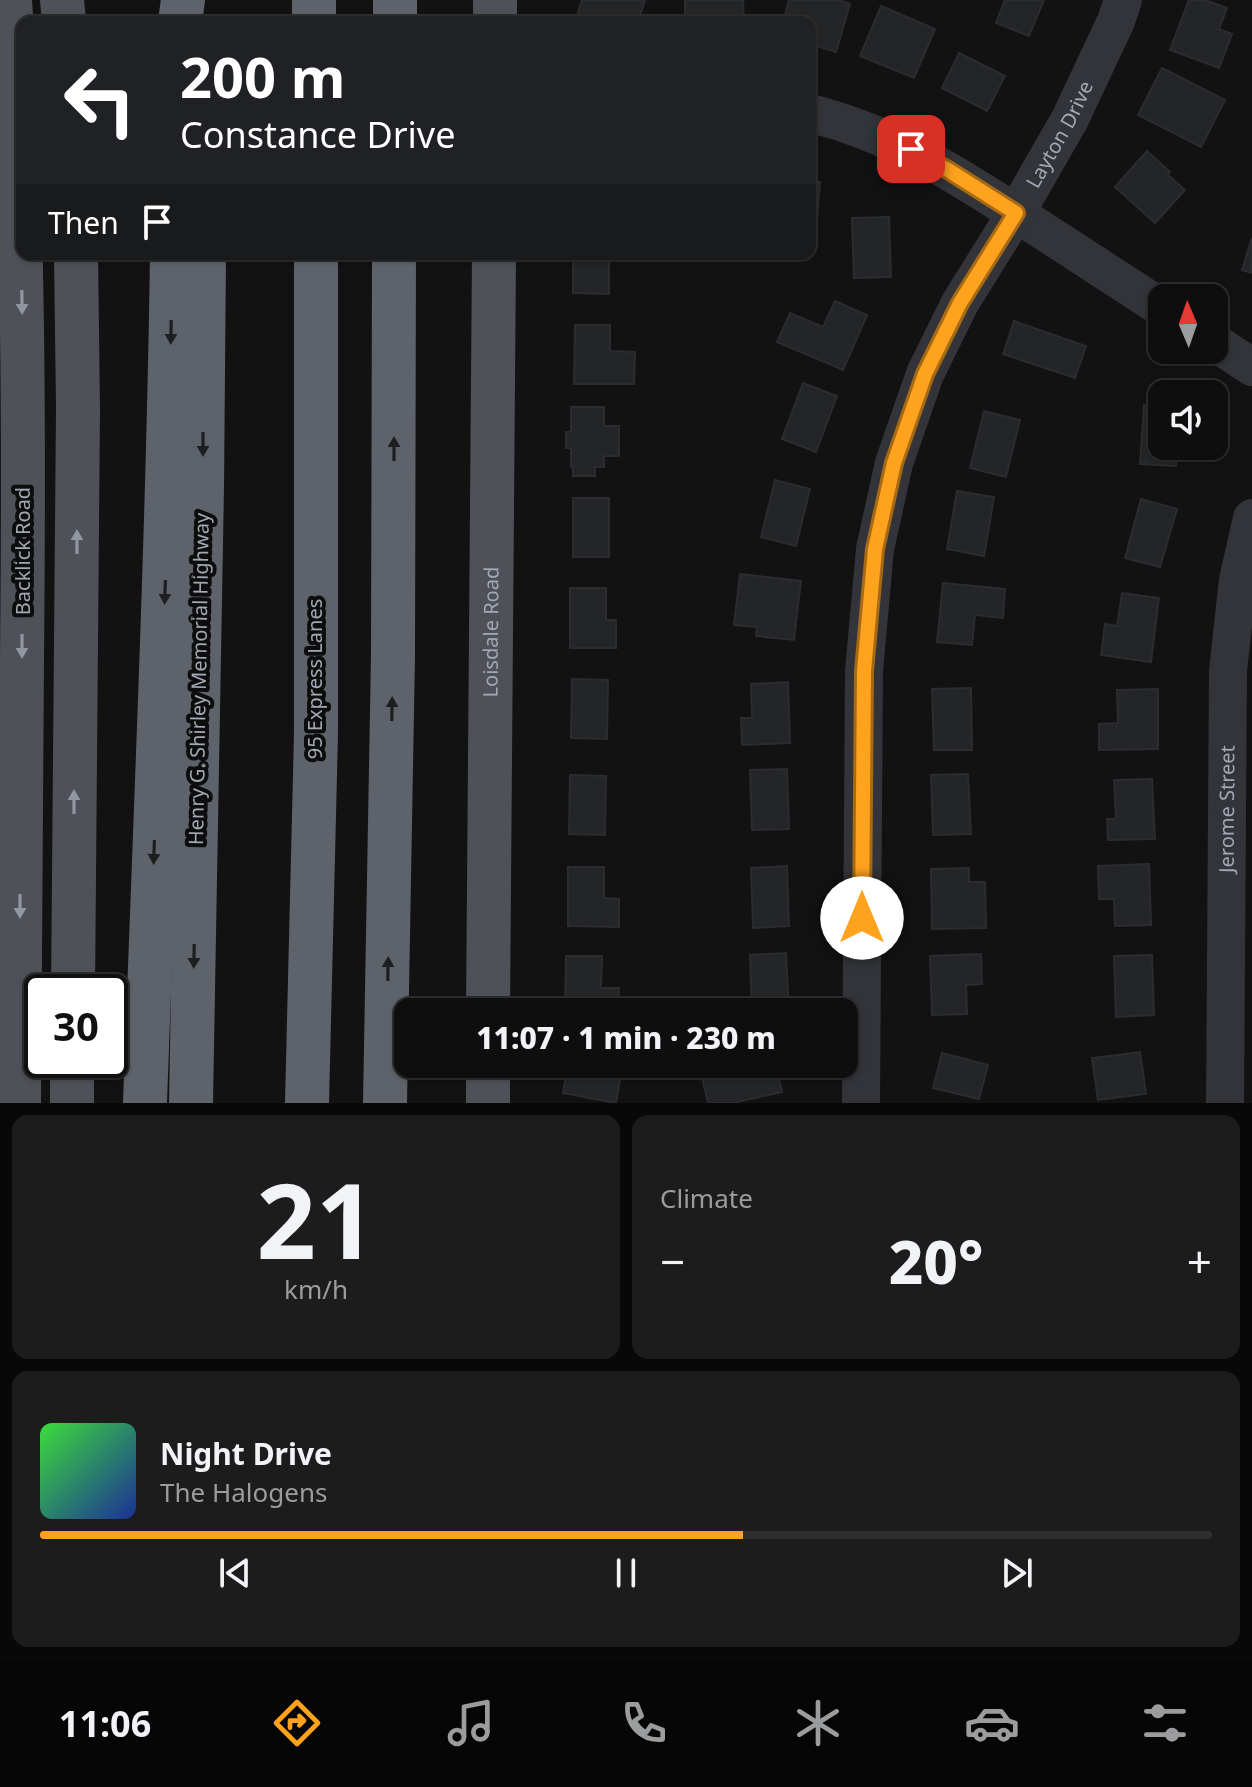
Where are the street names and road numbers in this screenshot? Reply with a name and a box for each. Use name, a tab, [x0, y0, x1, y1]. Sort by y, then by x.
street label: Layton Drive	[1019, 76, 1099, 193]
street label: Backlick Road	[9, 487, 36, 615]
street label: Henry G. Shirley Memorial Highway	[182, 512, 215, 845]
street label: Loisdale Road	[476, 567, 505, 697]
street label: 95 Express Lanes	[301, 599, 328, 759]
street label: Jerome Street	[1213, 745, 1240, 875]

